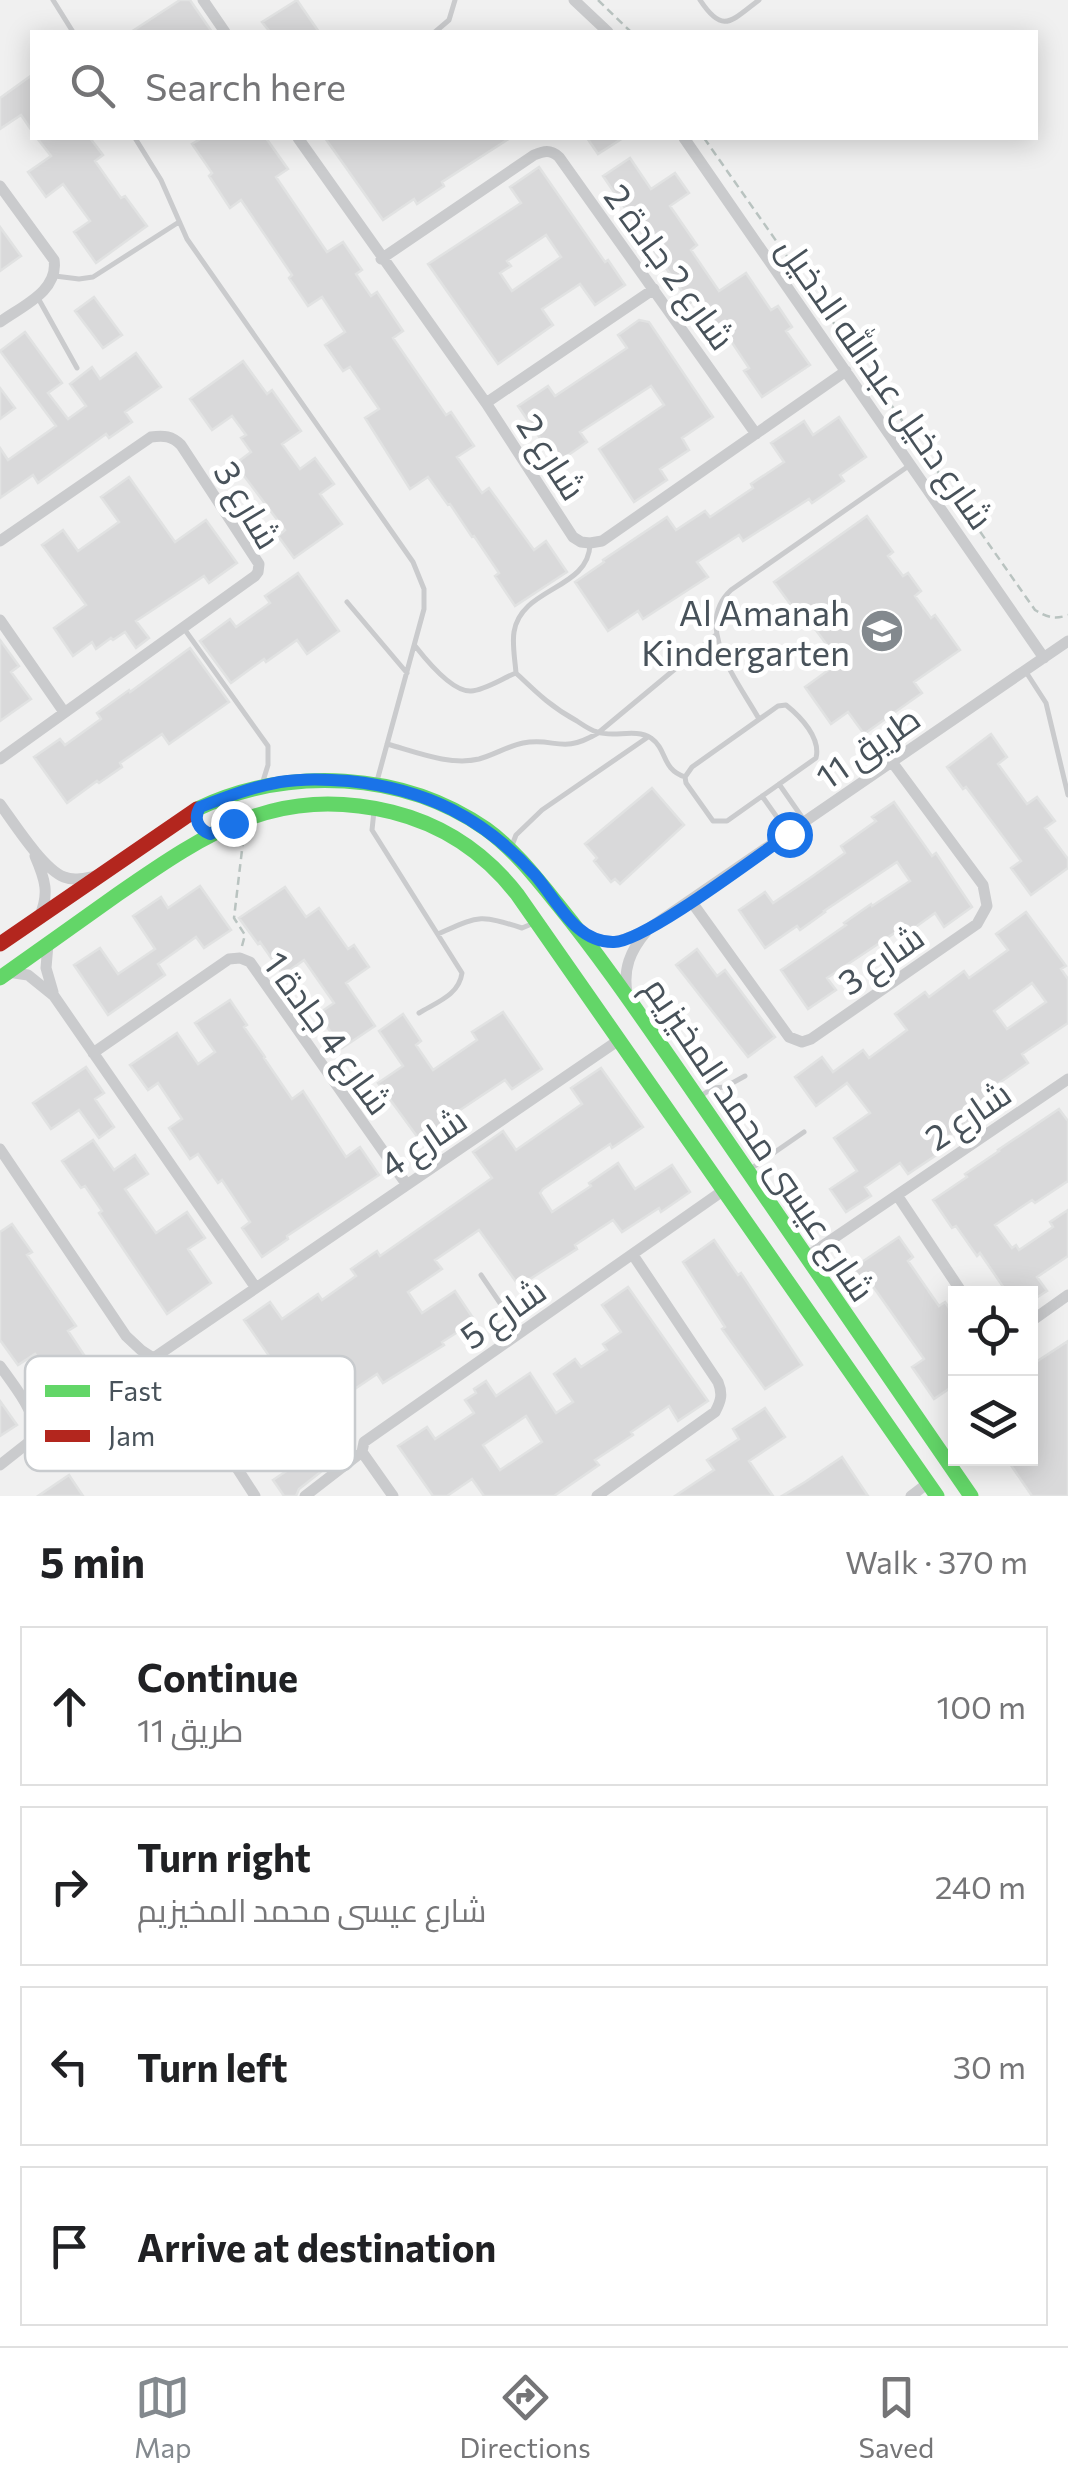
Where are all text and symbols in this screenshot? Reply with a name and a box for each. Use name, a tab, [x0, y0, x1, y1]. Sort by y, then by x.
search box	[30, 30, 1038, 140]
icon: search	[65, 58, 120, 113]
text: Search here	[145, 62, 346, 109]
street label: شارع 2 جادة 2	[593, 175, 745, 359]
street label: شارع دخيل عبدالله الدخيل	[767, 228, 1004, 539]
street label: شارع 2	[506, 405, 597, 509]
street label: شارع 3	[203, 452, 292, 558]
place label: Al Amanah Kindergarten	[641, 590, 850, 673]
school or university icon: Al Amanah Kindergarten	[859, 608, 905, 654]
street label: طريق 11	[807, 695, 929, 800]
route end	[211, 801, 257, 847]
route start	[767, 812, 813, 858]
street label: شارع 3	[829, 913, 933, 1006]
street label: شارع 4 جادة 1	[252, 942, 403, 1124]
street label: شارع عيسى محمد المخيزيم	[632, 968, 886, 1311]
street label: شارع 2	[916, 1070, 1020, 1161]
street label: شارع 4	[370, 1096, 476, 1189]
street label: شارع 5	[451, 1267, 555, 1360]
map controls	[948, 1286, 1038, 1466]
button: locate	[948, 1286, 1038, 1376]
legend	[25, 1356, 355, 1471]
text: Fast	[108, 1373, 162, 1407]
button: layers	[948, 1376, 1038, 1466]
text: Jam	[108, 1418, 155, 1452]
text: 5 min	[40, 1535, 145, 1587]
text: Walk · 370 m	[845, 1541, 1028, 1581]
text: Continue	[137, 1653, 298, 1700]
icon: ahead	[42, 1679, 97, 1734]
text: 100 m	[937, 1686, 1026, 1726]
text: طريق 11	[137, 1709, 244, 1749]
text: Turn right	[137, 1833, 311, 1880]
icon: right	[42, 1859, 97, 1914]
text: 240 m	[935, 1866, 1026, 1906]
text: شارع عيسى محمد المخيزيم	[137, 1889, 487, 1929]
icon: left	[42, 2039, 97, 2094]
text: Turn left	[137, 2043, 288, 2090]
text: 30 m	[953, 2046, 1026, 2086]
icon: arrive	[42, 2219, 97, 2274]
text: Arrive at destination	[137, 2223, 496, 2270]
tab: Map	[134, 2370, 192, 2464]
tab: Directions	[459, 2370, 591, 2464]
tab: Saved	[859, 2370, 934, 2464]

